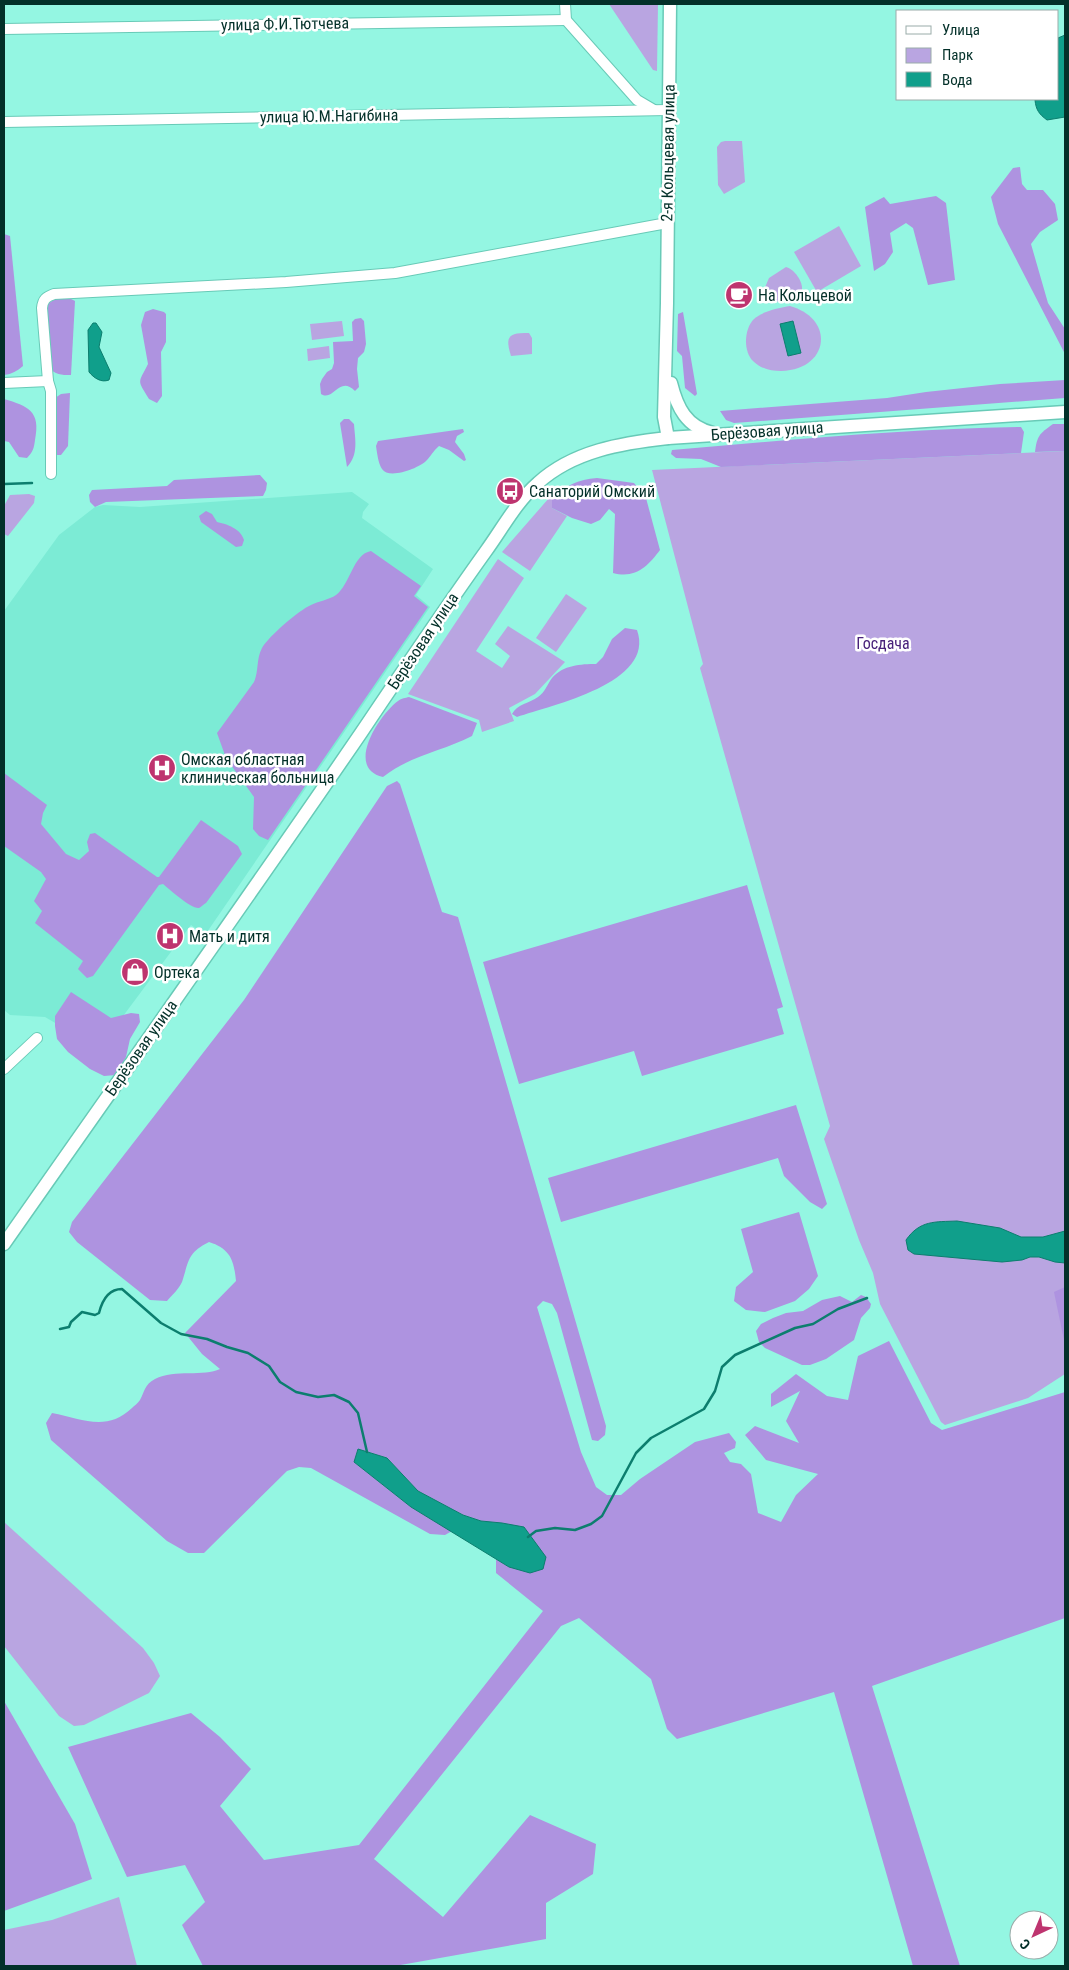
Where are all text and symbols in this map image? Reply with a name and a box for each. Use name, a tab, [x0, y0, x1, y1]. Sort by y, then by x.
legend	[896, 10, 1059, 100]
street label: улица Ф.И.Тютчева	[221, 13, 349, 35]
text: Улица	[942, 21, 980, 39]
text: Парк	[942, 46, 973, 64]
text: Вода	[942, 71, 972, 89]
street label: 2-я Кольцевая улица	[657, 84, 679, 222]
street label: улица Ю.М.Нагибина	[260, 105, 398, 127]
cafe icon: На Кольцевой	[724, 280, 754, 310]
place label: На Кольцевой	[758, 286, 852, 305]
street label: Берёзовая улица	[710, 418, 824, 444]
bus stop icon: Санаторий Омский	[495, 476, 525, 506]
place label: Санаторий Омский	[529, 482, 655, 501]
street label: Берёзовая улица	[384, 589, 462, 693]
park label: Госдача	[856, 634, 910, 653]
place label: Омская областная клиническая больница	[181, 750, 334, 787]
hospital icon: Омская областная клиническая больница	[147, 753, 177, 783]
hospital icon: Мать и дитя	[155, 921, 185, 951]
place label: Мать и дитя	[189, 927, 270, 946]
shop icon: Ортека	[120, 957, 150, 987]
place label: Ортека	[154, 963, 200, 982]
street label: Берёзовая улица	[101, 996, 181, 1100]
north arrow	[1009, 1910, 1059, 1960]
text: С	[1017, 1936, 1033, 1953]

